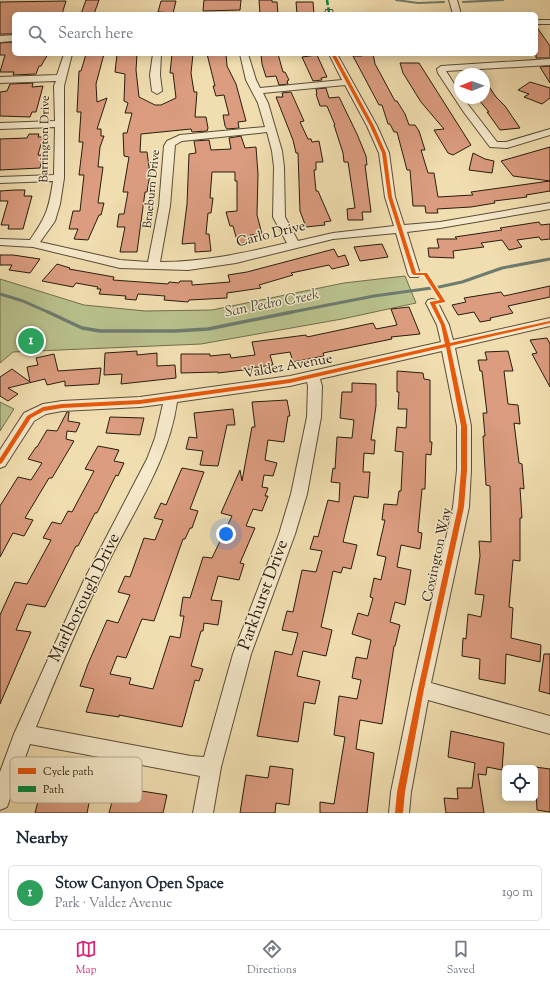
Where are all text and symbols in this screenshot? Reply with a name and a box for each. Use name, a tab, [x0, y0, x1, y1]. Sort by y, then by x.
search box	[12, 12, 538, 56]
icon: search	[26, 23, 48, 45]
text: Search here	[58, 24, 133, 45]
north arrow	[454, 68, 490, 104]
street label: Barrington Drive	[35, 95, 55, 183]
street label: Braeburn Drive	[139, 148, 165, 229]
street label: Carlo Drive	[234, 217, 308, 253]
water label: San Pedro Creek	[223, 285, 321, 323]
pin: 1	[18, 326, 44, 356]
street label: Valdez Avenue	[242, 349, 334, 385]
street label: Covington Way	[418, 506, 458, 604]
your location	[216, 524, 236, 544]
street label: Marlborough Drive	[43, 529, 127, 667]
street label: Parkhurst Drive	[233, 537, 295, 653]
legend	[10, 757, 142, 803]
text: Cycle path	[43, 764, 94, 780]
map controls	[502, 765, 538, 801]
button: locate	[502, 765, 538, 801]
text: Path	[43, 782, 65, 798]
text: Nearby	[16, 827, 68, 851]
text: Stow Canyon Open Space	[55, 874, 224, 895]
text: 1	[28, 884, 32, 902]
text: 190 m	[502, 884, 533, 902]
text: Park · Valdez Avenue	[55, 895, 172, 913]
tab: Map	[75, 938, 97, 978]
tab: Directions	[247, 938, 297, 978]
tab: Saved	[447, 938, 475, 978]

